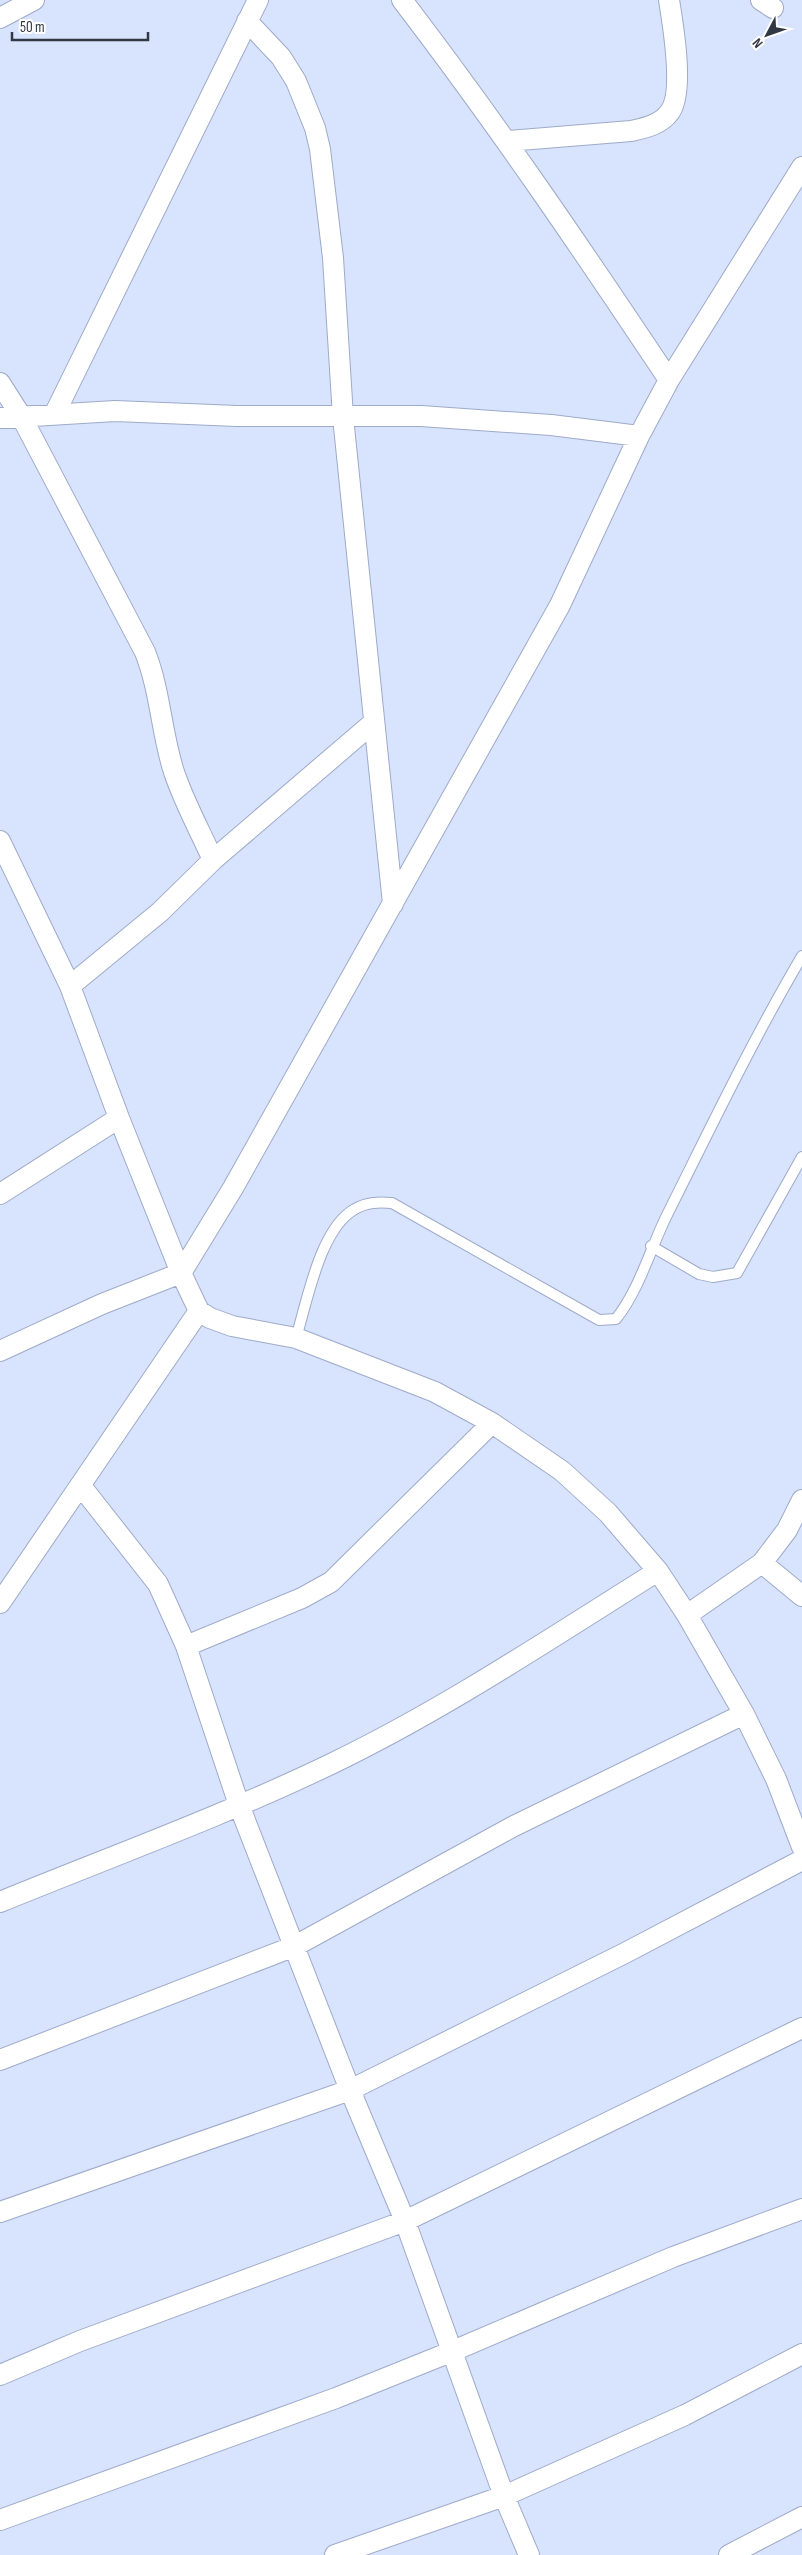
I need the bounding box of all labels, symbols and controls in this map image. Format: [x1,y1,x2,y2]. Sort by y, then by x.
scale bar [12,10,149,42]
north arrow [742,10,792,60]
text: 50 m [20,18,45,37]
text: N [749,35,766,52]

